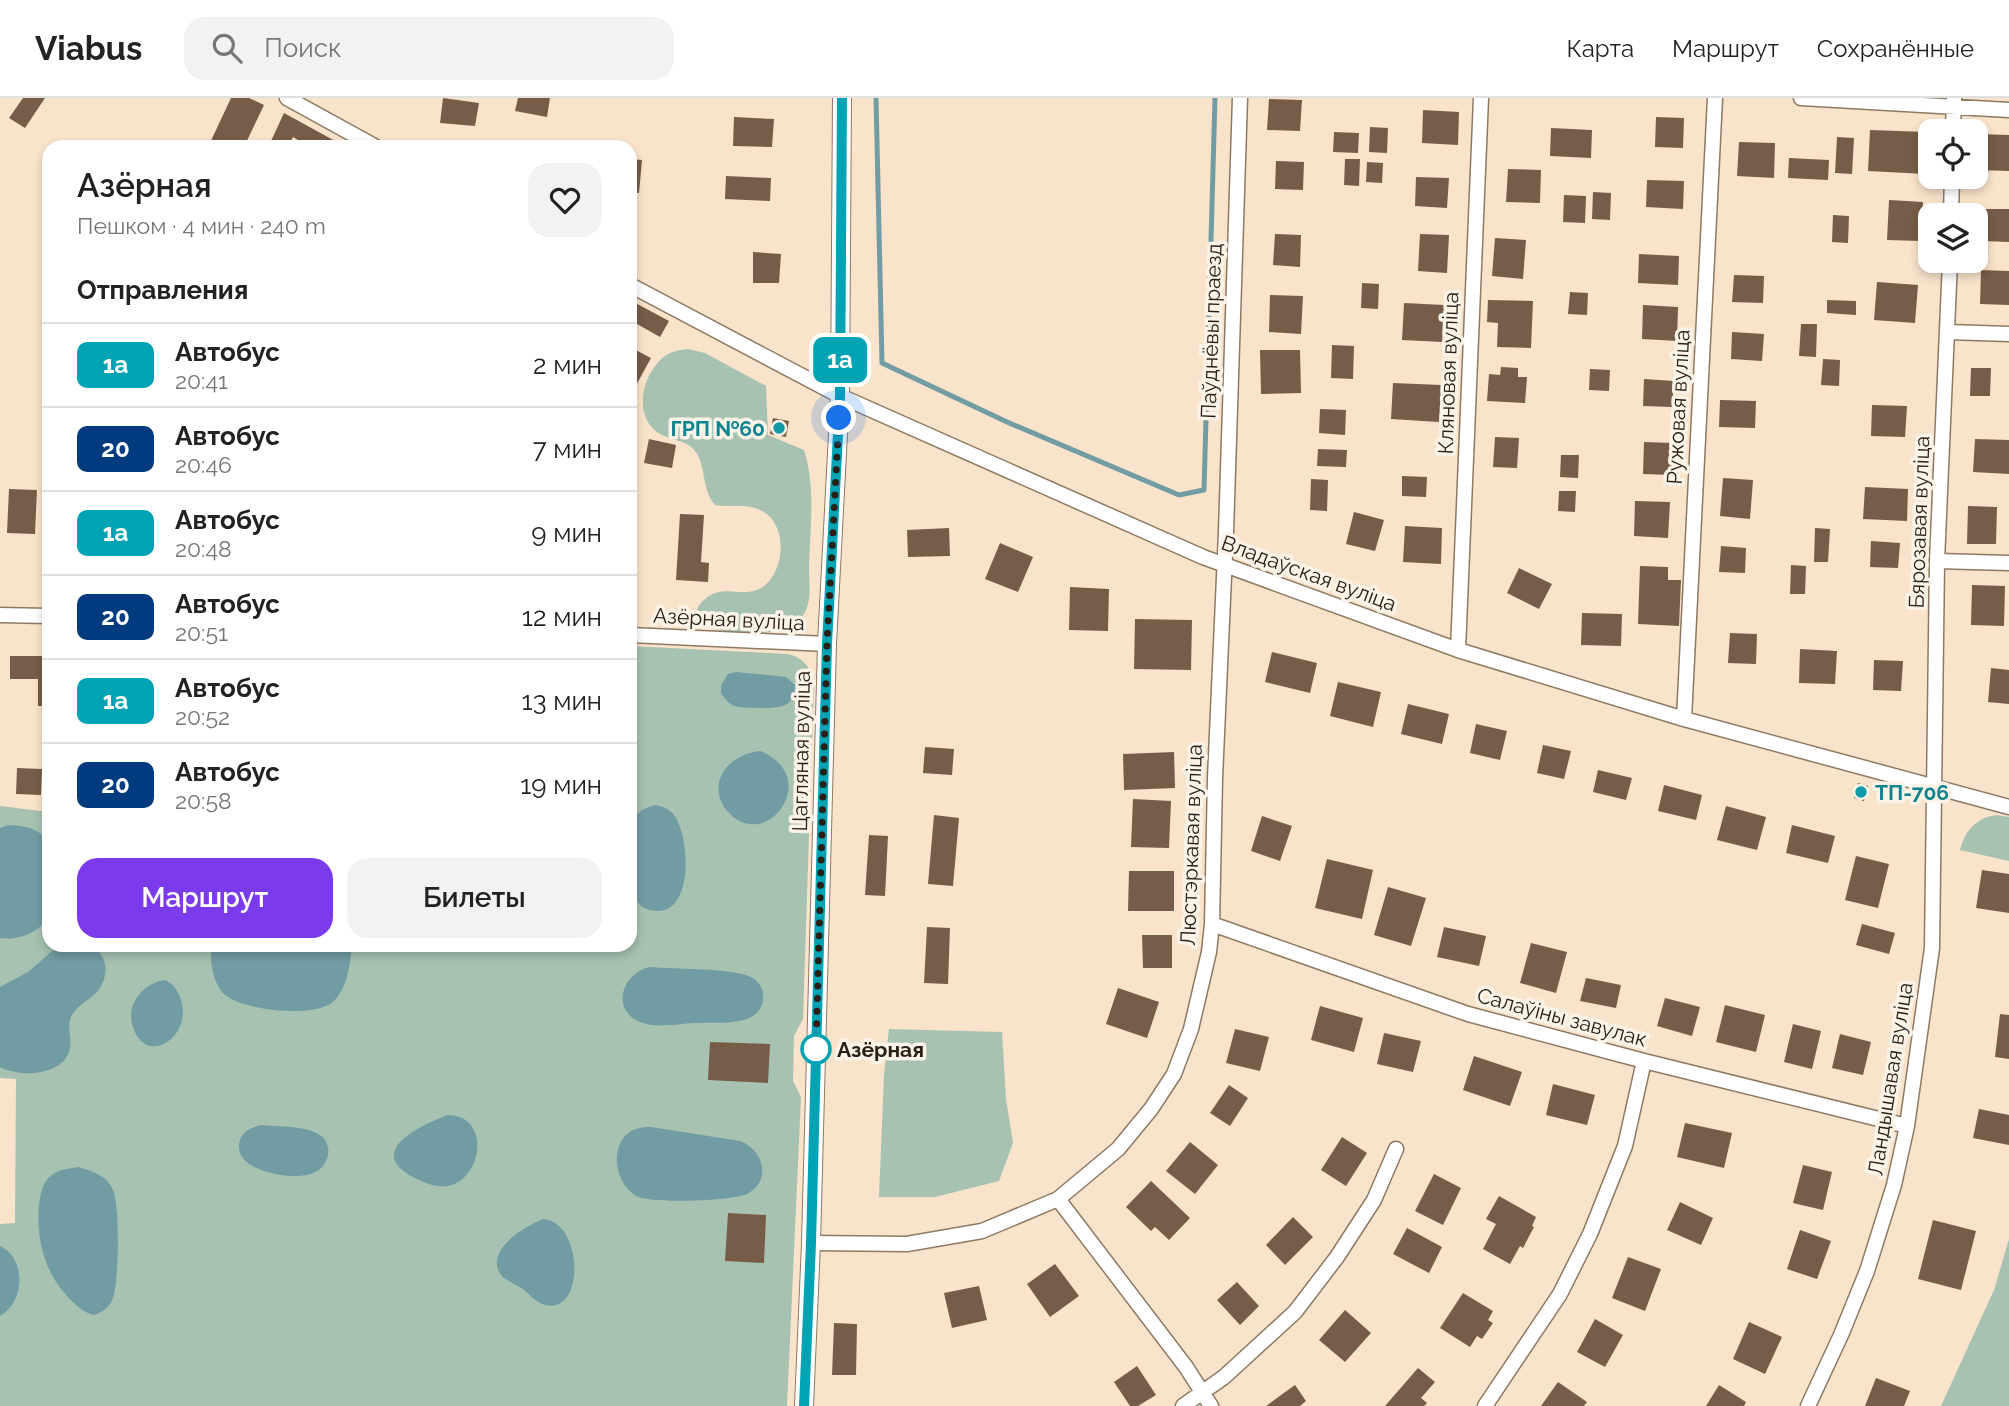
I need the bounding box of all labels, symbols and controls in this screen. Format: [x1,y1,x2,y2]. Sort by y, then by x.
search box [184,17,674,80]
text: Viabus [35,29,142,68]
icon: search [208,29,246,67]
text: Поиск [264,33,342,63]
text: Карта [1566,34,1634,63]
text: Маршрут [1672,34,1779,63]
text: Сохранённые [1817,34,1974,63]
map controls [1918,119,1988,273]
button: locate [1918,119,1988,189]
button: heart [528,163,602,237]
text: Азёрная [77,166,212,205]
button: layers [1918,203,1988,273]
text: Пешком · 4 мин · 240 m [77,212,326,239]
street label: Паўднёвы праезд [1195,243,1227,419]
text: Отправления [77,275,248,305]
street label: Кляновая вуліца [1433,291,1463,455]
street label: Ружовая вуліца [1661,329,1695,485]
text: Автобус [175,337,280,367]
line badge: 1а [808,337,872,383]
text: 1а [827,345,853,374]
text: 1а [103,350,128,379]
text: 2 мин [533,350,602,380]
text: 20:41 [175,367,228,394]
your location [821,400,856,435]
place label: ГРП №60 [670,416,765,441]
marker: ГРП №60 [771,420,787,436]
text: Автобус [175,421,280,451]
text: 20 [101,434,130,463]
text: 7 мин [533,434,602,464]
street label: Бярозавая вуліца [1903,435,1935,609]
text: 20:46 [175,451,232,478]
text: Автобус [175,505,280,535]
text: 1а [103,518,128,547]
text: 9 мин [531,518,602,548]
street label: Владаўская вуліца [1218,530,1400,616]
text: 20:48 [175,535,232,562]
text: Автобус [175,589,280,619]
text: 20 [101,602,130,631]
text: 12 мин [522,602,602,632]
street label: Азёрная вуліца [653,603,805,635]
text: 20:51 [175,619,228,646]
street label: Цагляная вуліца [787,670,815,832]
text: Автобус [175,673,280,703]
text: 1а [103,686,128,715]
text: 13 мин [522,686,602,716]
text: 20:52 [175,703,230,730]
street label: Люстэркавая вуліца [1175,744,1207,946]
text: Автобус [175,757,280,787]
text: 20 [101,770,130,799]
text: 19 мин [520,770,602,800]
place label: ТП-706 [1875,780,1949,805]
marker: ТП-706 [1853,784,1869,800]
text: 20:58 [175,787,232,814]
button: Маршрут [77,858,333,938]
button: Билеты [347,858,602,938]
street label: Ландышавая вуліца [1862,981,1918,1177]
street label: Салаўіны завулак [1474,982,1650,1052]
marker: Азёрная [801,1034,831,1064]
place label: Азёрная [837,1037,924,1062]

